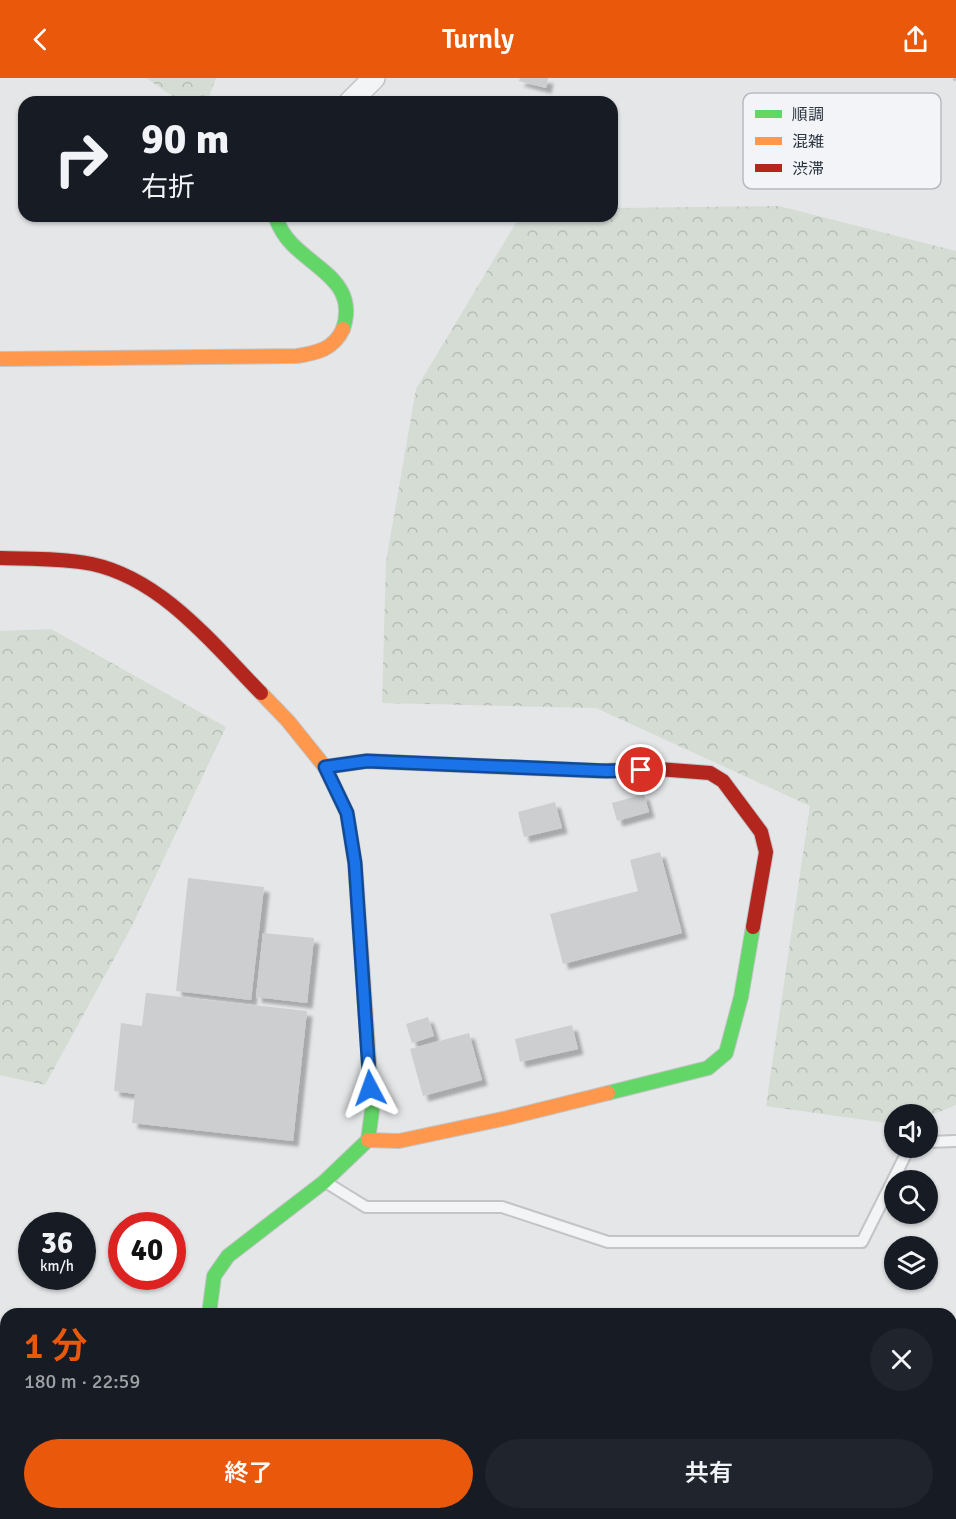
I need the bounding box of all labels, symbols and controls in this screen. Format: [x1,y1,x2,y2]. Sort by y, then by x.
icon: back [24,23,57,56]
text: Turnly [442,23,514,56]
icon: share [899,23,932,56]
legend [743,93,941,189]
text: 順調 [792,105,824,125]
text: 90 m [141,114,230,165]
icon: right [42,120,120,198]
text: 混雑 [792,132,824,152]
text: 渋滞 [792,159,824,179]
text: 右折 [141,171,195,204]
pin [615,744,666,795]
icon: arrive [624,753,657,786]
position arrow [338,1056,402,1120]
map controls [884,1104,938,1290]
button: sound [884,1104,938,1158]
button: search [884,1170,938,1224]
speed limit sign: 40 [108,1212,186,1290]
text: 36 [41,1225,73,1262]
button: layers [884,1236,938,1290]
text: km/h [40,1257,74,1275]
text: 1 分 [24,1324,87,1369]
button: close [870,1328,933,1391]
text: 180 m · 22:59 [24,1369,140,1394]
button: 終了 [24,1439,473,1508]
button: 共有 [485,1439,933,1508]

